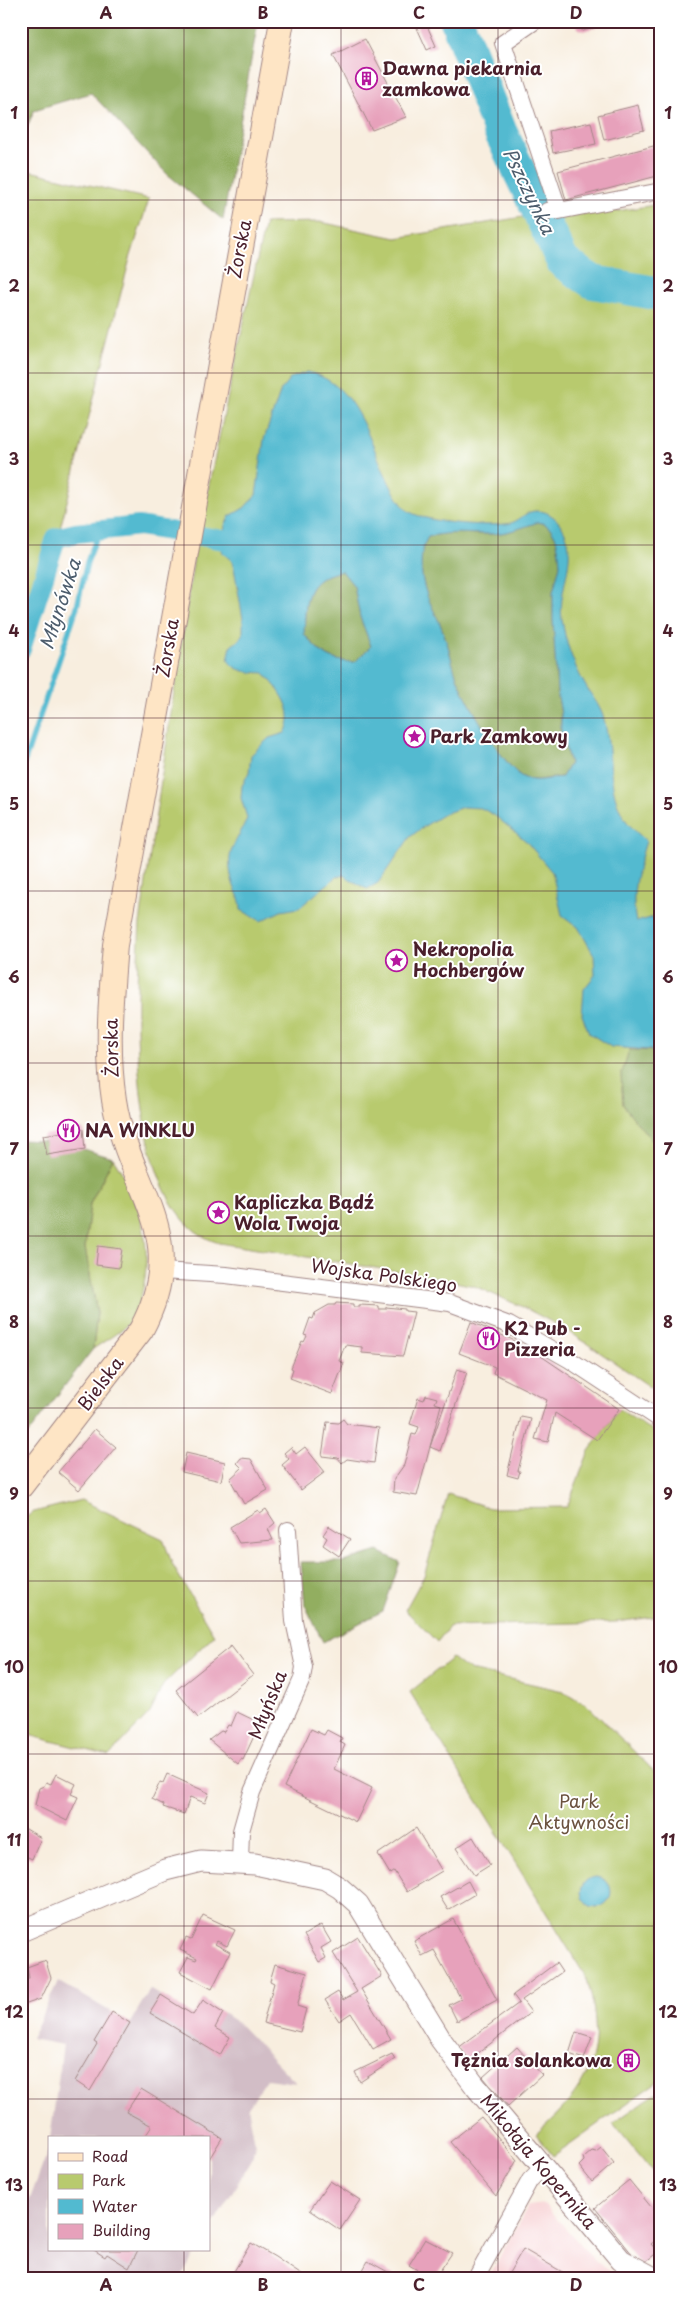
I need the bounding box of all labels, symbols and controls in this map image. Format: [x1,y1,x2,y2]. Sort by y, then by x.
text: A [100,0,113,24]
text: B [258,0,269,24]
text: C [413,0,425,24]
text: D [570,0,582,24]
place label: Dawna piekarnia zamkowa [382,54,542,102]
building icon: Dawna piekarnia zamkowa [354,67,378,91]
text: 1 [10,100,18,124]
text: 1 [664,100,672,124]
water label: Pszczynka [497,143,563,239]
street label: Żorska [220,216,258,280]
text: 2 [8,273,20,297]
text: 2 [662,273,674,297]
text: 3 [9,446,19,470]
text: 3 [663,446,673,470]
water label: Młynówka [31,554,87,653]
street label: Żorska [148,615,185,679]
text: 4 [9,618,20,642]
text: 4 [663,618,674,642]
place label: Park Zamkowy [430,722,568,749]
place icon: Park Zamkowy [402,725,426,749]
text: 5 [9,791,19,815]
text: 5 [663,791,673,815]
place label: Nekropolia Hochbergów [413,935,525,983]
place icon: Nekropolia Hochbergów [385,948,409,972]
text: 6 [8,964,20,988]
text: 6 [662,964,674,988]
street label: Żorska [96,1017,125,1078]
place label: NA WINKLU [85,1116,195,1143]
restaurant icon: NA WINKLU [57,1119,81,1143]
text: 7 [9,1136,19,1160]
text: 7 [663,1136,673,1160]
place label: Kapliczka Bądź Wola Twoja [234,1188,374,1236]
place icon: Kapliczka Bądź Wola Twoja [206,1201,230,1225]
street label: Wojska Polskiego [310,1251,459,1298]
text: 8 [9,1309,19,1333]
text: 8 [663,1309,673,1333]
place label: K2 Pub - Pizzeria [504,1314,581,1362]
restaurant icon: K2 Pub - Pizzeria [476,1327,500,1351]
street label: Bielska [70,1350,130,1416]
text: 9 [9,1481,19,1505]
text: 9 [663,1481,673,1505]
text: 10 [4,1654,24,1678]
text: 10 [658,1654,678,1678]
street label: Młyńska [241,1665,293,1743]
park label: Park Aktywności [529,1787,629,1835]
text: 11 [7,1827,21,1851]
text: 11 [661,1827,675,1851]
text: 12 [5,1999,23,2023]
text: 12 [659,1999,677,2023]
place label: Tężnia solankowa [451,2046,612,2073]
building icon: Tężnia solankowa [616,2049,640,2073]
street label: Mikołaja Kopernika [474,2088,604,2235]
legend [48,2136,210,2252]
text: Road [92,2144,128,2167]
text: Park [92,2168,126,2191]
text: 13 [5,2172,23,2196]
text: 13 [659,2172,677,2196]
text: Water [92,2194,137,2217]
text: Building [92,2218,151,2241]
text: A [100,2272,113,2296]
text: B [258,2272,269,2296]
text: C [413,2272,425,2296]
text: D [570,2272,582,2296]

